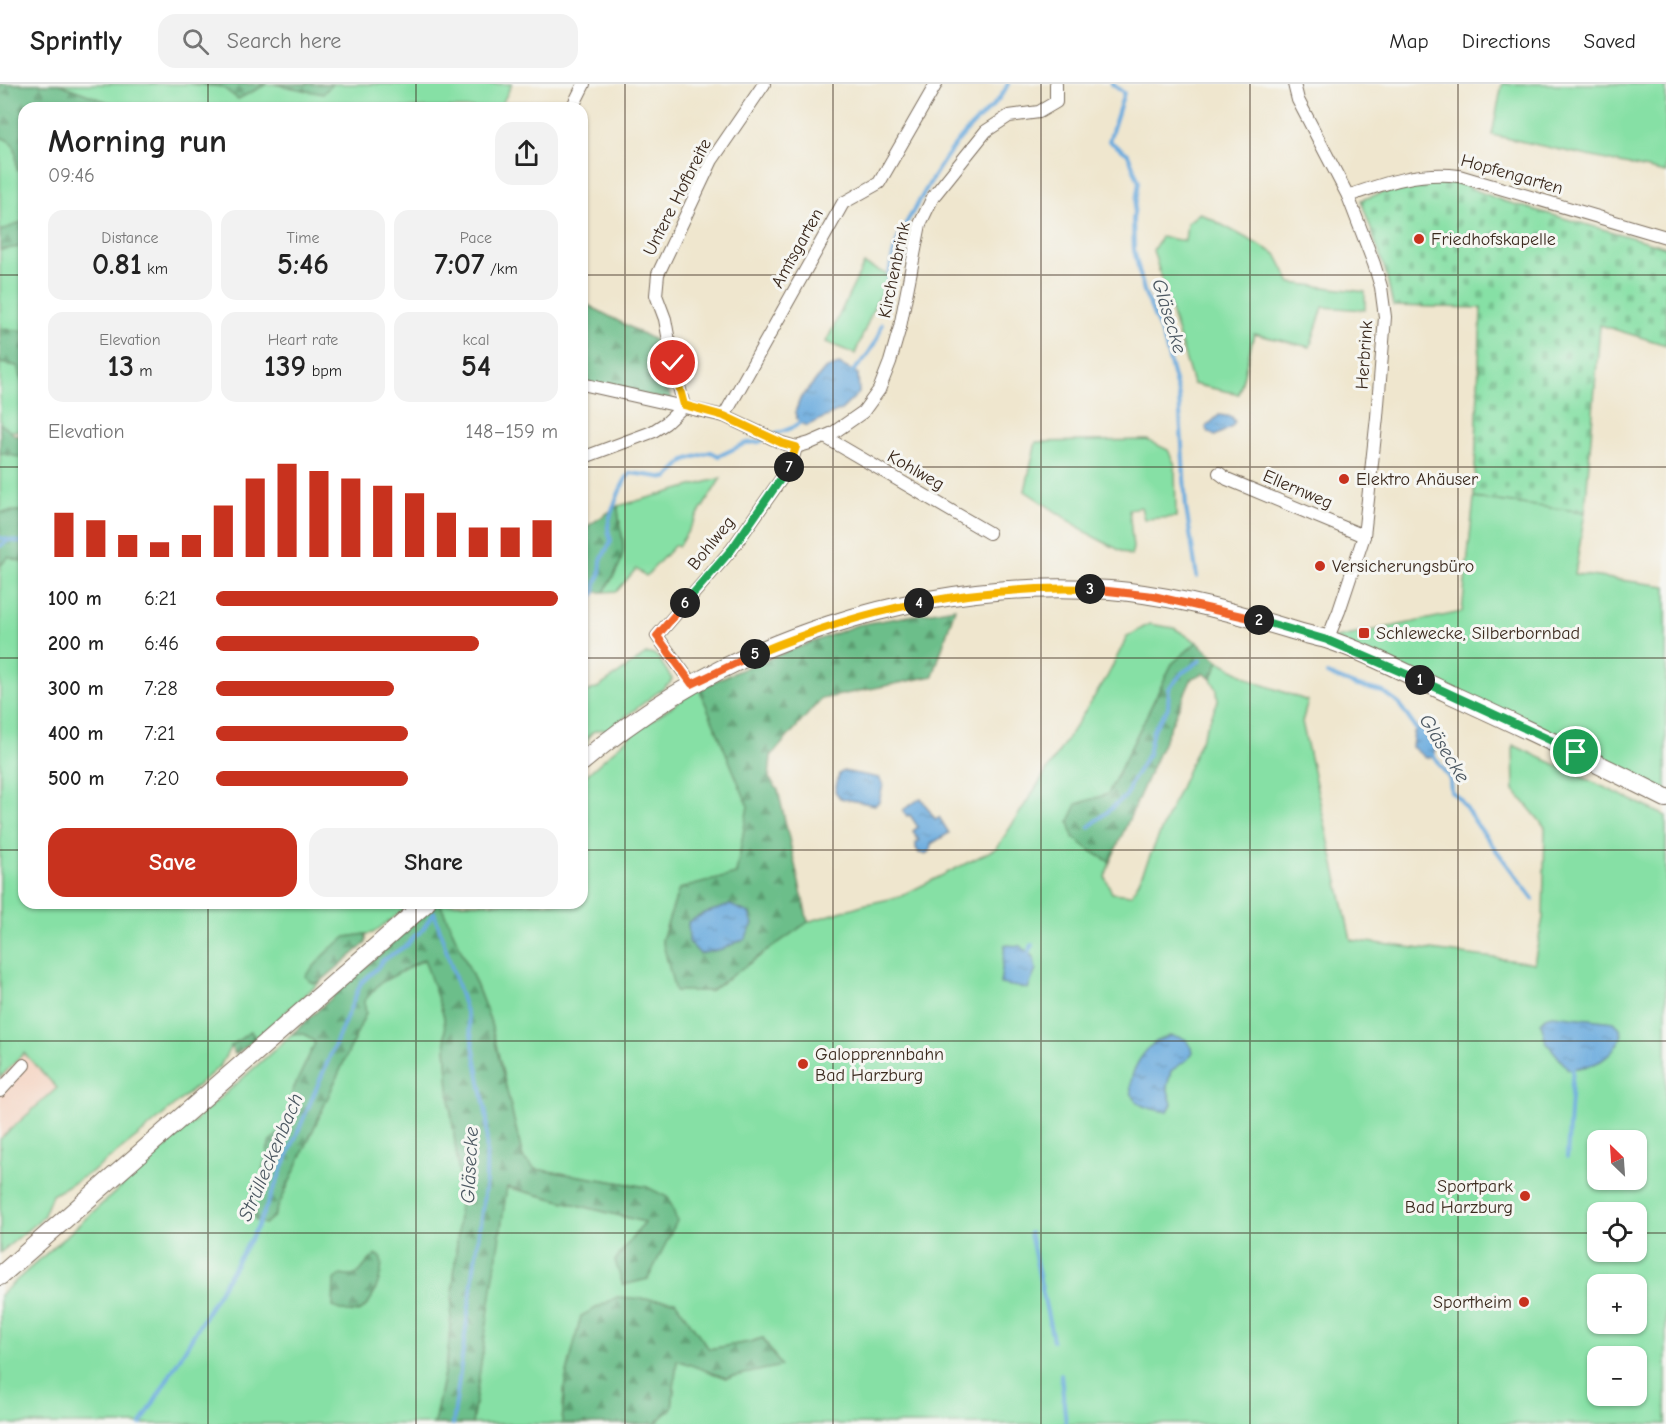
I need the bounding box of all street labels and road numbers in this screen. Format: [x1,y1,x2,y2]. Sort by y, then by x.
street label: Untere Hofbreite [639,135,716,259]
street label: Hopfengarten [1458,150,1565,199]
street label: Amtsgarten [767,205,828,292]
street label: Kirchenbrink [874,220,915,320]
street label: Herbrink [1352,320,1377,390]
street label: Kohlweg [884,446,948,495]
street label: Ellernweg [1260,465,1336,514]
street label: Bohlweg [683,512,739,575]

